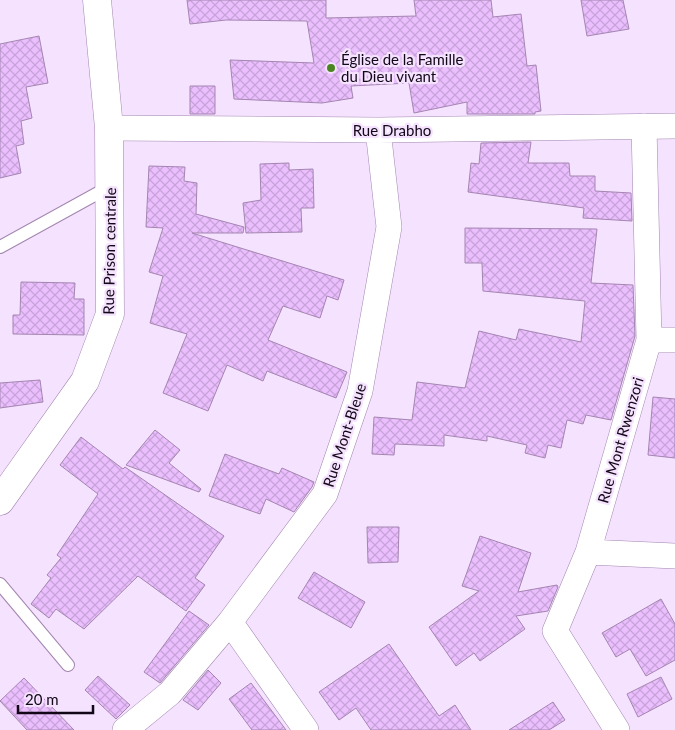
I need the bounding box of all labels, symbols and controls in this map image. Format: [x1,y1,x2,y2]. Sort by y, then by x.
place label: Église de la Famille du Dieu vivant [341,50,464,85]
marker: Église de la Famille du Dieu vivant [325,62,337,74]
street label: Rue Drabho [353,121,431,139]
street label: Rue Prison centrale [99,187,119,315]
street label: Rue Mont Rwenzori [593,375,647,505]
street label: Rue Mont-Bleue [319,381,369,489]
scale bar [18,682,92,714]
text: 20 m [25,690,59,708]

